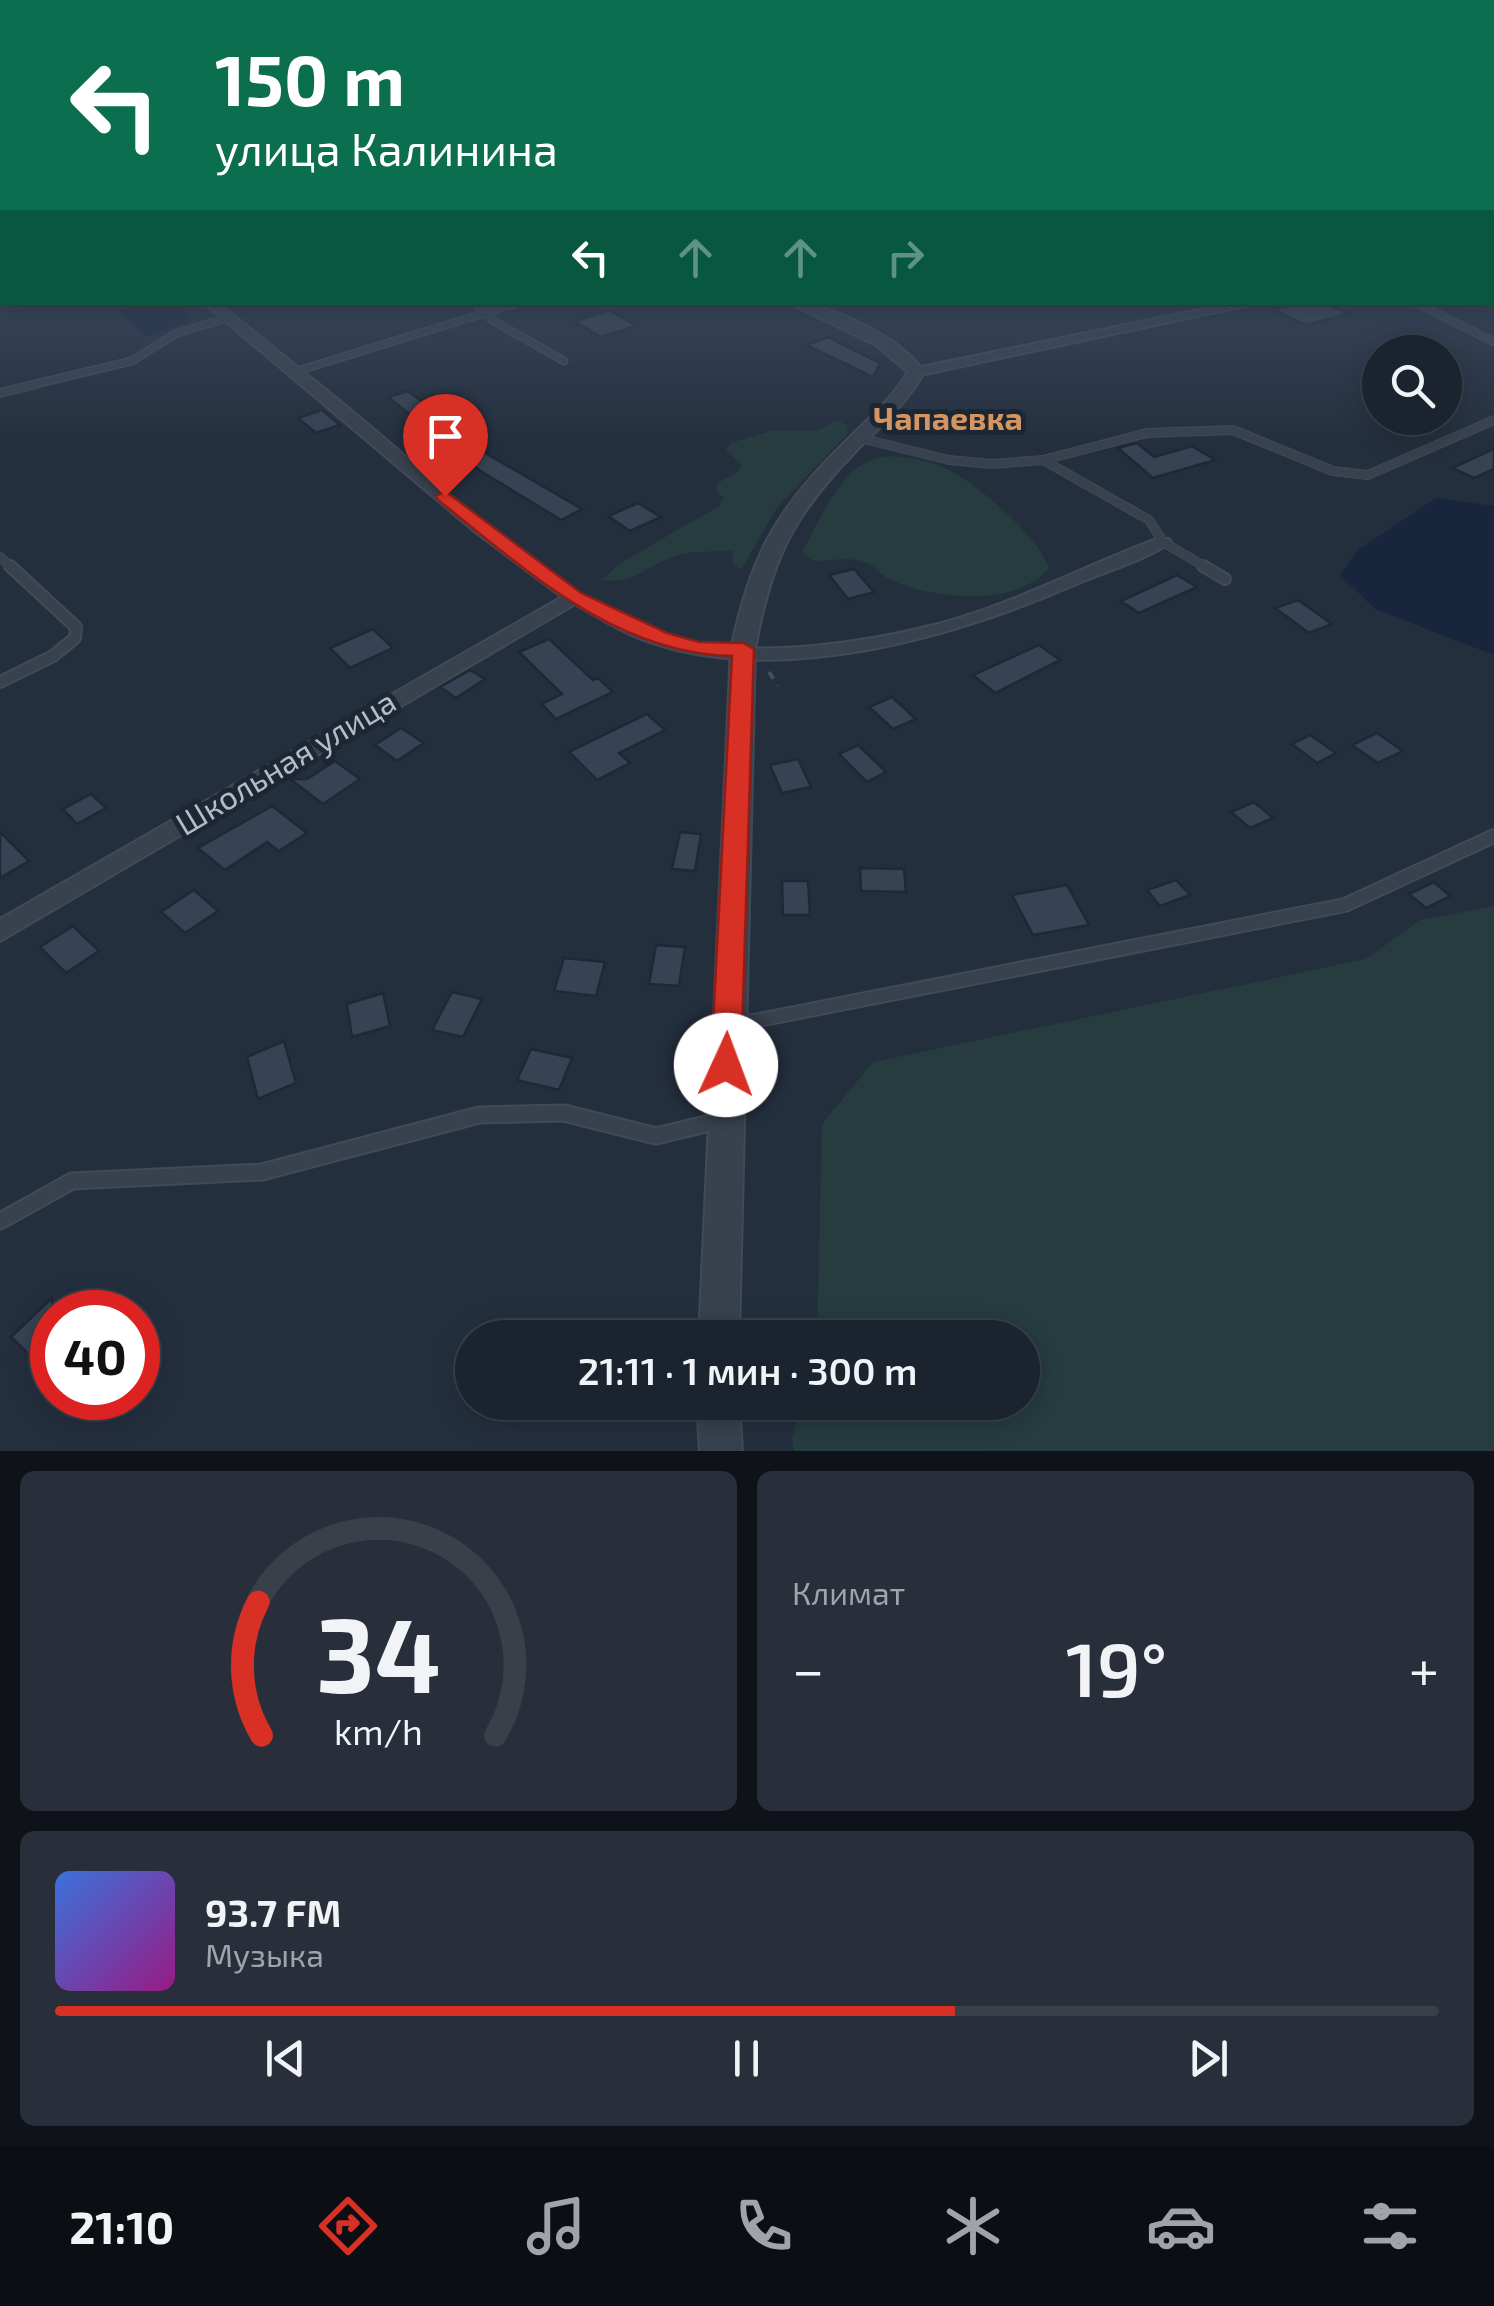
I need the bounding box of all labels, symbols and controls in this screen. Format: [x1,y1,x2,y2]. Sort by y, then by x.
text: 150 m [215,36,405,120]
icon: left [50,40,180,170]
text: улица Калинина [215,121,558,175]
icon: left [563,230,618,285]
icon: ahead [668,230,723,285]
icon: ahead [773,230,828,285]
icon: right [878,230,933,285]
map controls [1362,335,1462,435]
button: search [1362,335,1462,435]
pin [403,394,488,497]
district label: Чапаевка [873,398,1023,436]
icon: arrive [418,409,473,464]
street label: Школьная улица [168,681,402,843]
position arrow [674,1013,778,1117]
speed limit sign: 40 [30,1290,160,1420]
text: 21:11 · 1 мин · 300 m [578,1347,917,1393]
text: Климат [792,1573,905,1611]
text: 34 [316,1589,441,1714]
text: 19° [1066,1622,1167,1712]
text: − [792,1635,824,1701]
text: + [1409,1635,1439,1701]
text: km/h [334,1709,423,1752]
text: 93.7 FM [205,1889,341,1935]
text: Музыка [205,1935,324,1973]
icon: previous [258,2031,313,2086]
icon: pause [719,2031,774,2086]
icon: next [1181,2031,1236,2086]
icon: directions [313,2191,383,2261]
icon: music [521,2191,591,2261]
icon: phone [729,2191,799,2261]
icon: climate [938,2191,1008,2261]
icon: car [1146,2191,1216,2261]
icon: filters [1355,2191,1425,2261]
text: 21:10 [69,2199,174,2253]

